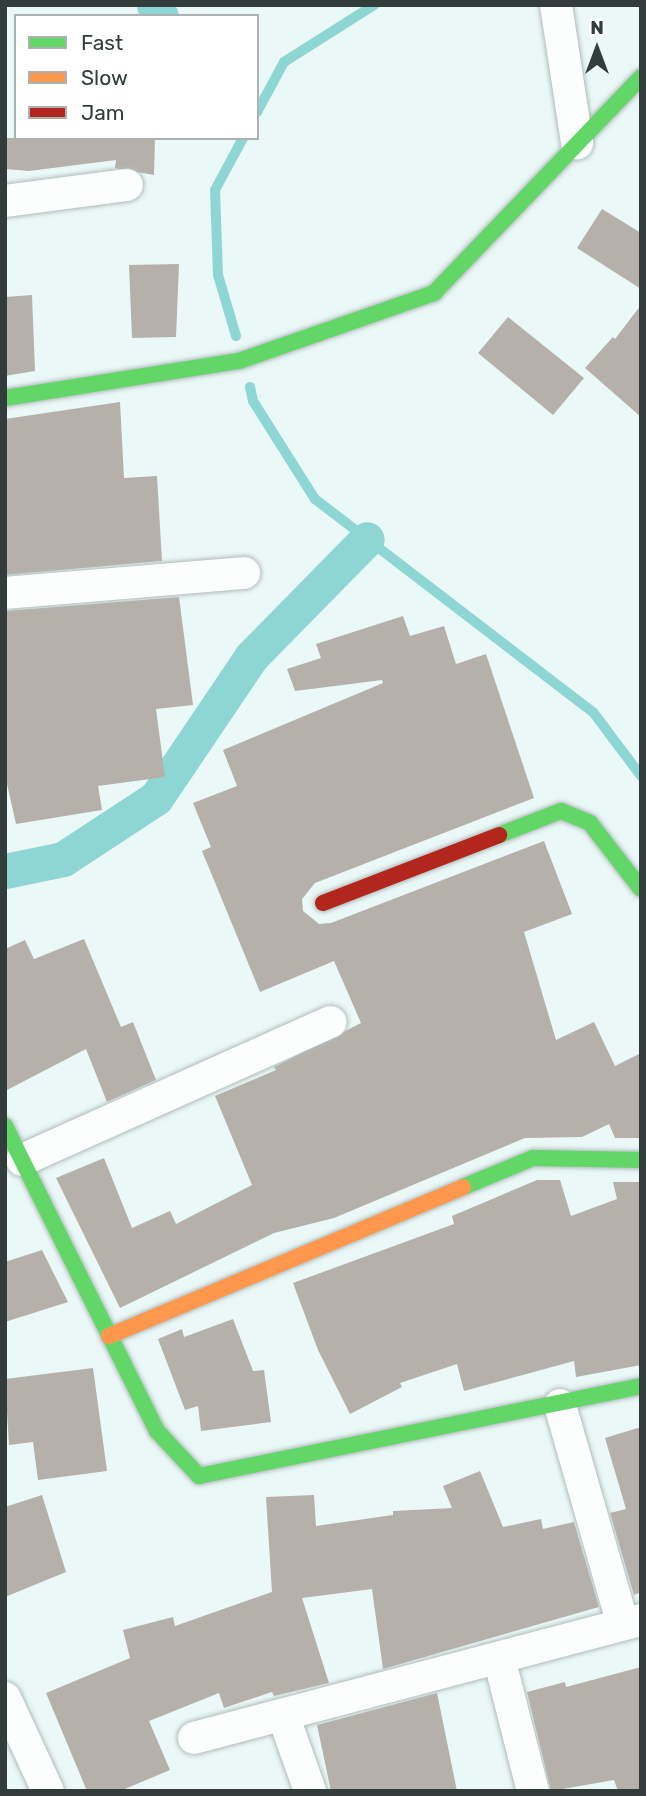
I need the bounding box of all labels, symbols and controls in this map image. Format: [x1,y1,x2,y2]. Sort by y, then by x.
legend [14,14,259,140]
north arrow [562,14,632,84]
text: N [590,16,604,39]
text: Fast [81,30,123,55]
text: Slow [81,65,128,90]
text: Jam [81,100,125,125]

